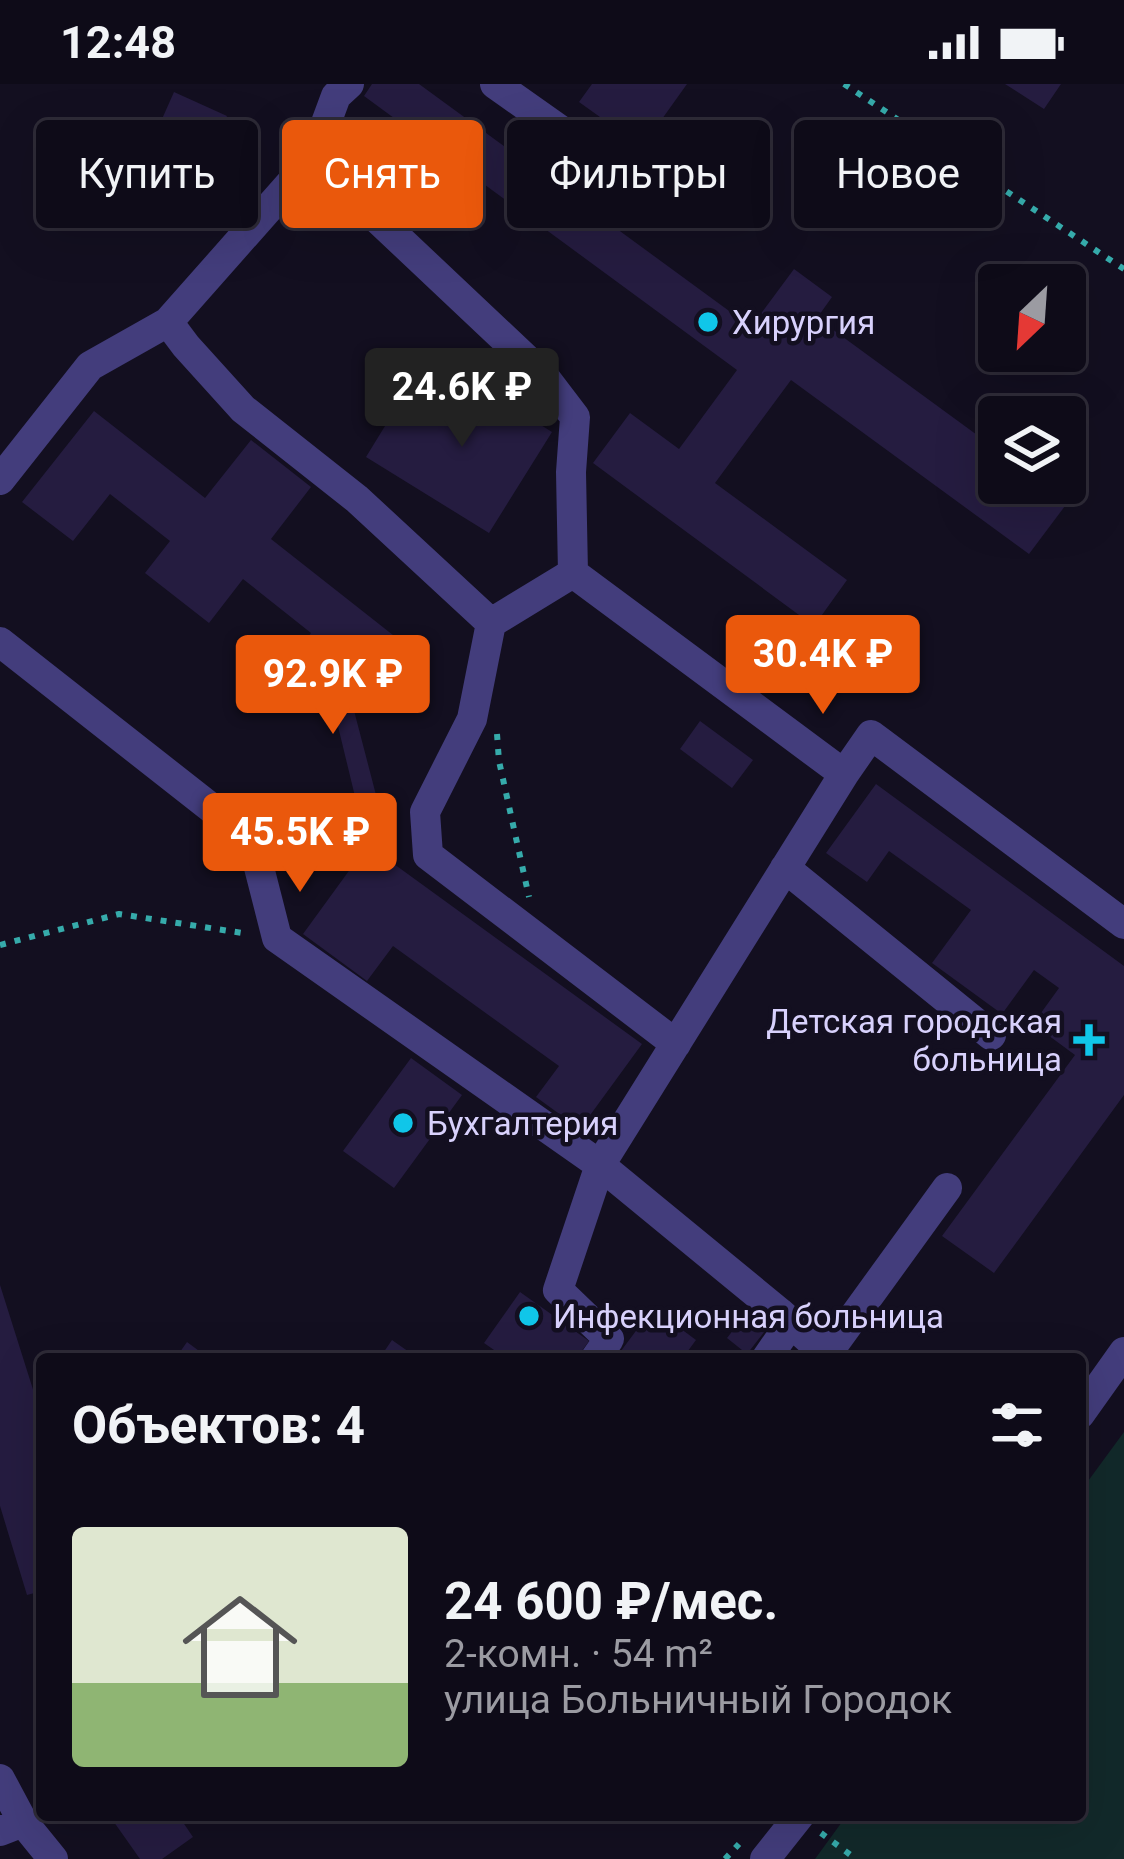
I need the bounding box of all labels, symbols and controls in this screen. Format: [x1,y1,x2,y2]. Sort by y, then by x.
text: 12:48 [60,16,176,69]
chip: Купить [36,120,258,228]
chip: Снять [282,120,483,228]
chip: Фильтры [507,120,770,228]
chip: Новое [794,120,1002,228]
north arrow [978,264,1086,372]
map controls [978,264,1086,504]
place label: Хирургия [732,303,875,342]
marker: Хирургия [695,309,721,335]
pin: 24.6K ₽ [351,348,573,450]
text: 24.6K ₽ [392,364,532,410]
button: layers [978,396,1086,504]
pin: 30.4K ₽ [712,615,934,717]
text: 30.4K ₽ [753,631,893,677]
pin: 92.9K ₽ [222,635,444,737]
text: 92.9K ₽ [263,651,403,697]
pin: 45.5K ₽ [189,793,411,895]
text: 45.5K ₽ [230,809,370,855]
place label: Детская городская больница [766,1002,1062,1079]
marker: Детская городская больница [1073,1024,1105,1056]
place label: Бухгалтерия [427,1104,618,1143]
marker: Бухгалтерия [390,1110,416,1136]
place label: Инфекционная больница [553,1297,944,1336]
marker: Инфекционная больница [516,1303,542,1329]
icon: filters [984,1392,1050,1458]
text: Объектов: 4 [72,1396,365,1455]
text: 24 600 ₽/мес. [444,1572,778,1631]
icon: home [168,1575,312,1719]
text: 2-комн. · 54 m² [444,1631,713,1677]
text: улица Больничный Городок [444,1677,952,1723]

